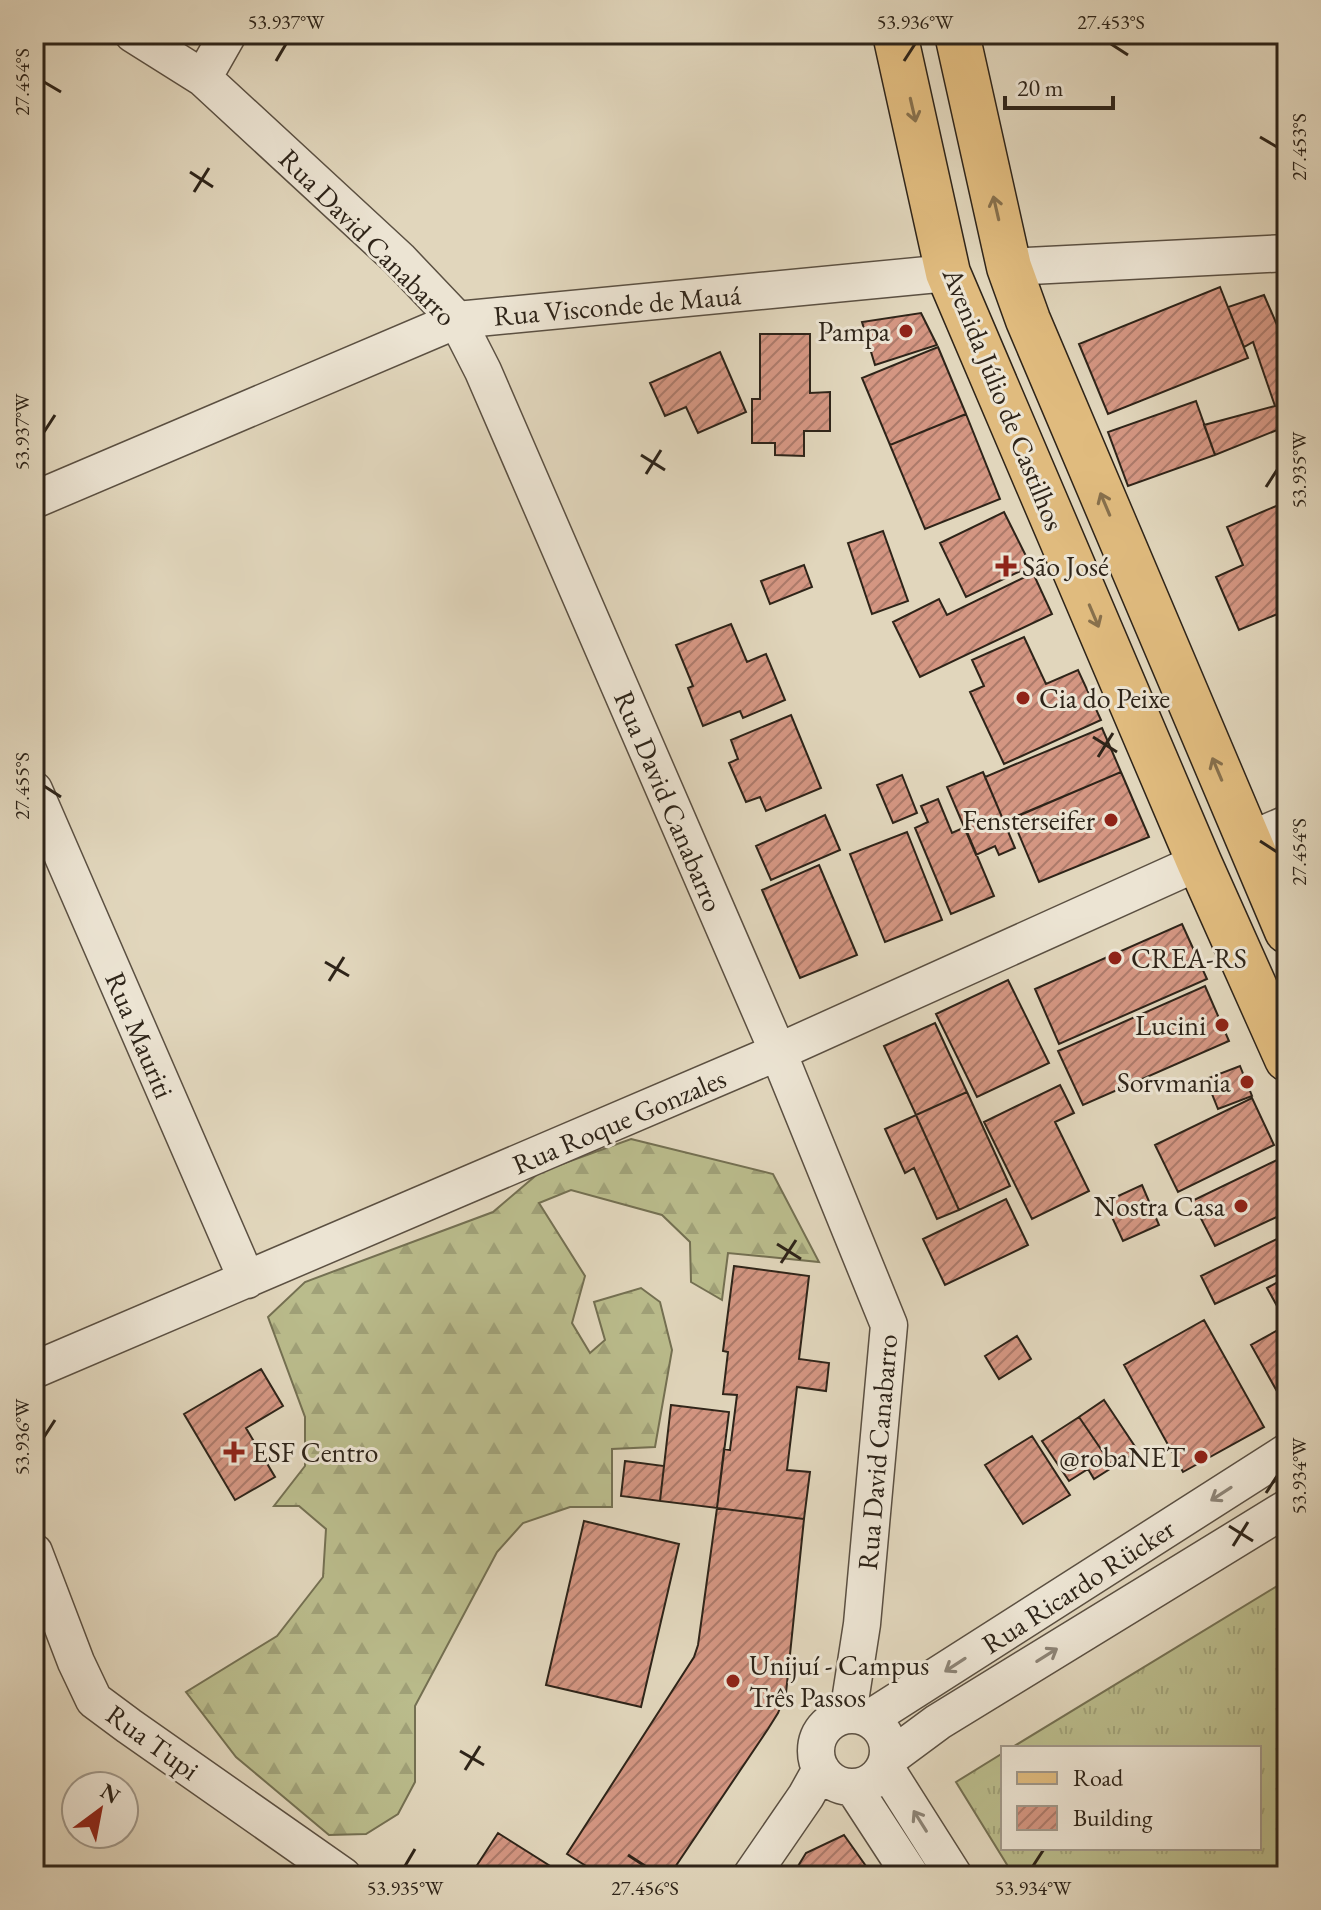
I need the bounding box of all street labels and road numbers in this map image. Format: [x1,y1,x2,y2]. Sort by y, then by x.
street label: Rua David Canabarro [272,141,464,333]
street label: Avenida Júlio de Castilhos [934,261,1073,536]
street label: Rua Visconde de Mauá [492,276,743,334]
street label: Rua David Canabarro [606,685,732,917]
street label: Rua Mauriti [97,966,183,1104]
street label: Rua Roque Gonzales [507,1060,731,1182]
street label: Rua David Canabarro [849,1333,905,1571]
street label: Rua Ricardo Rücker [975,1510,1182,1662]
street label: Rua Tupi [99,1696,207,1788]

